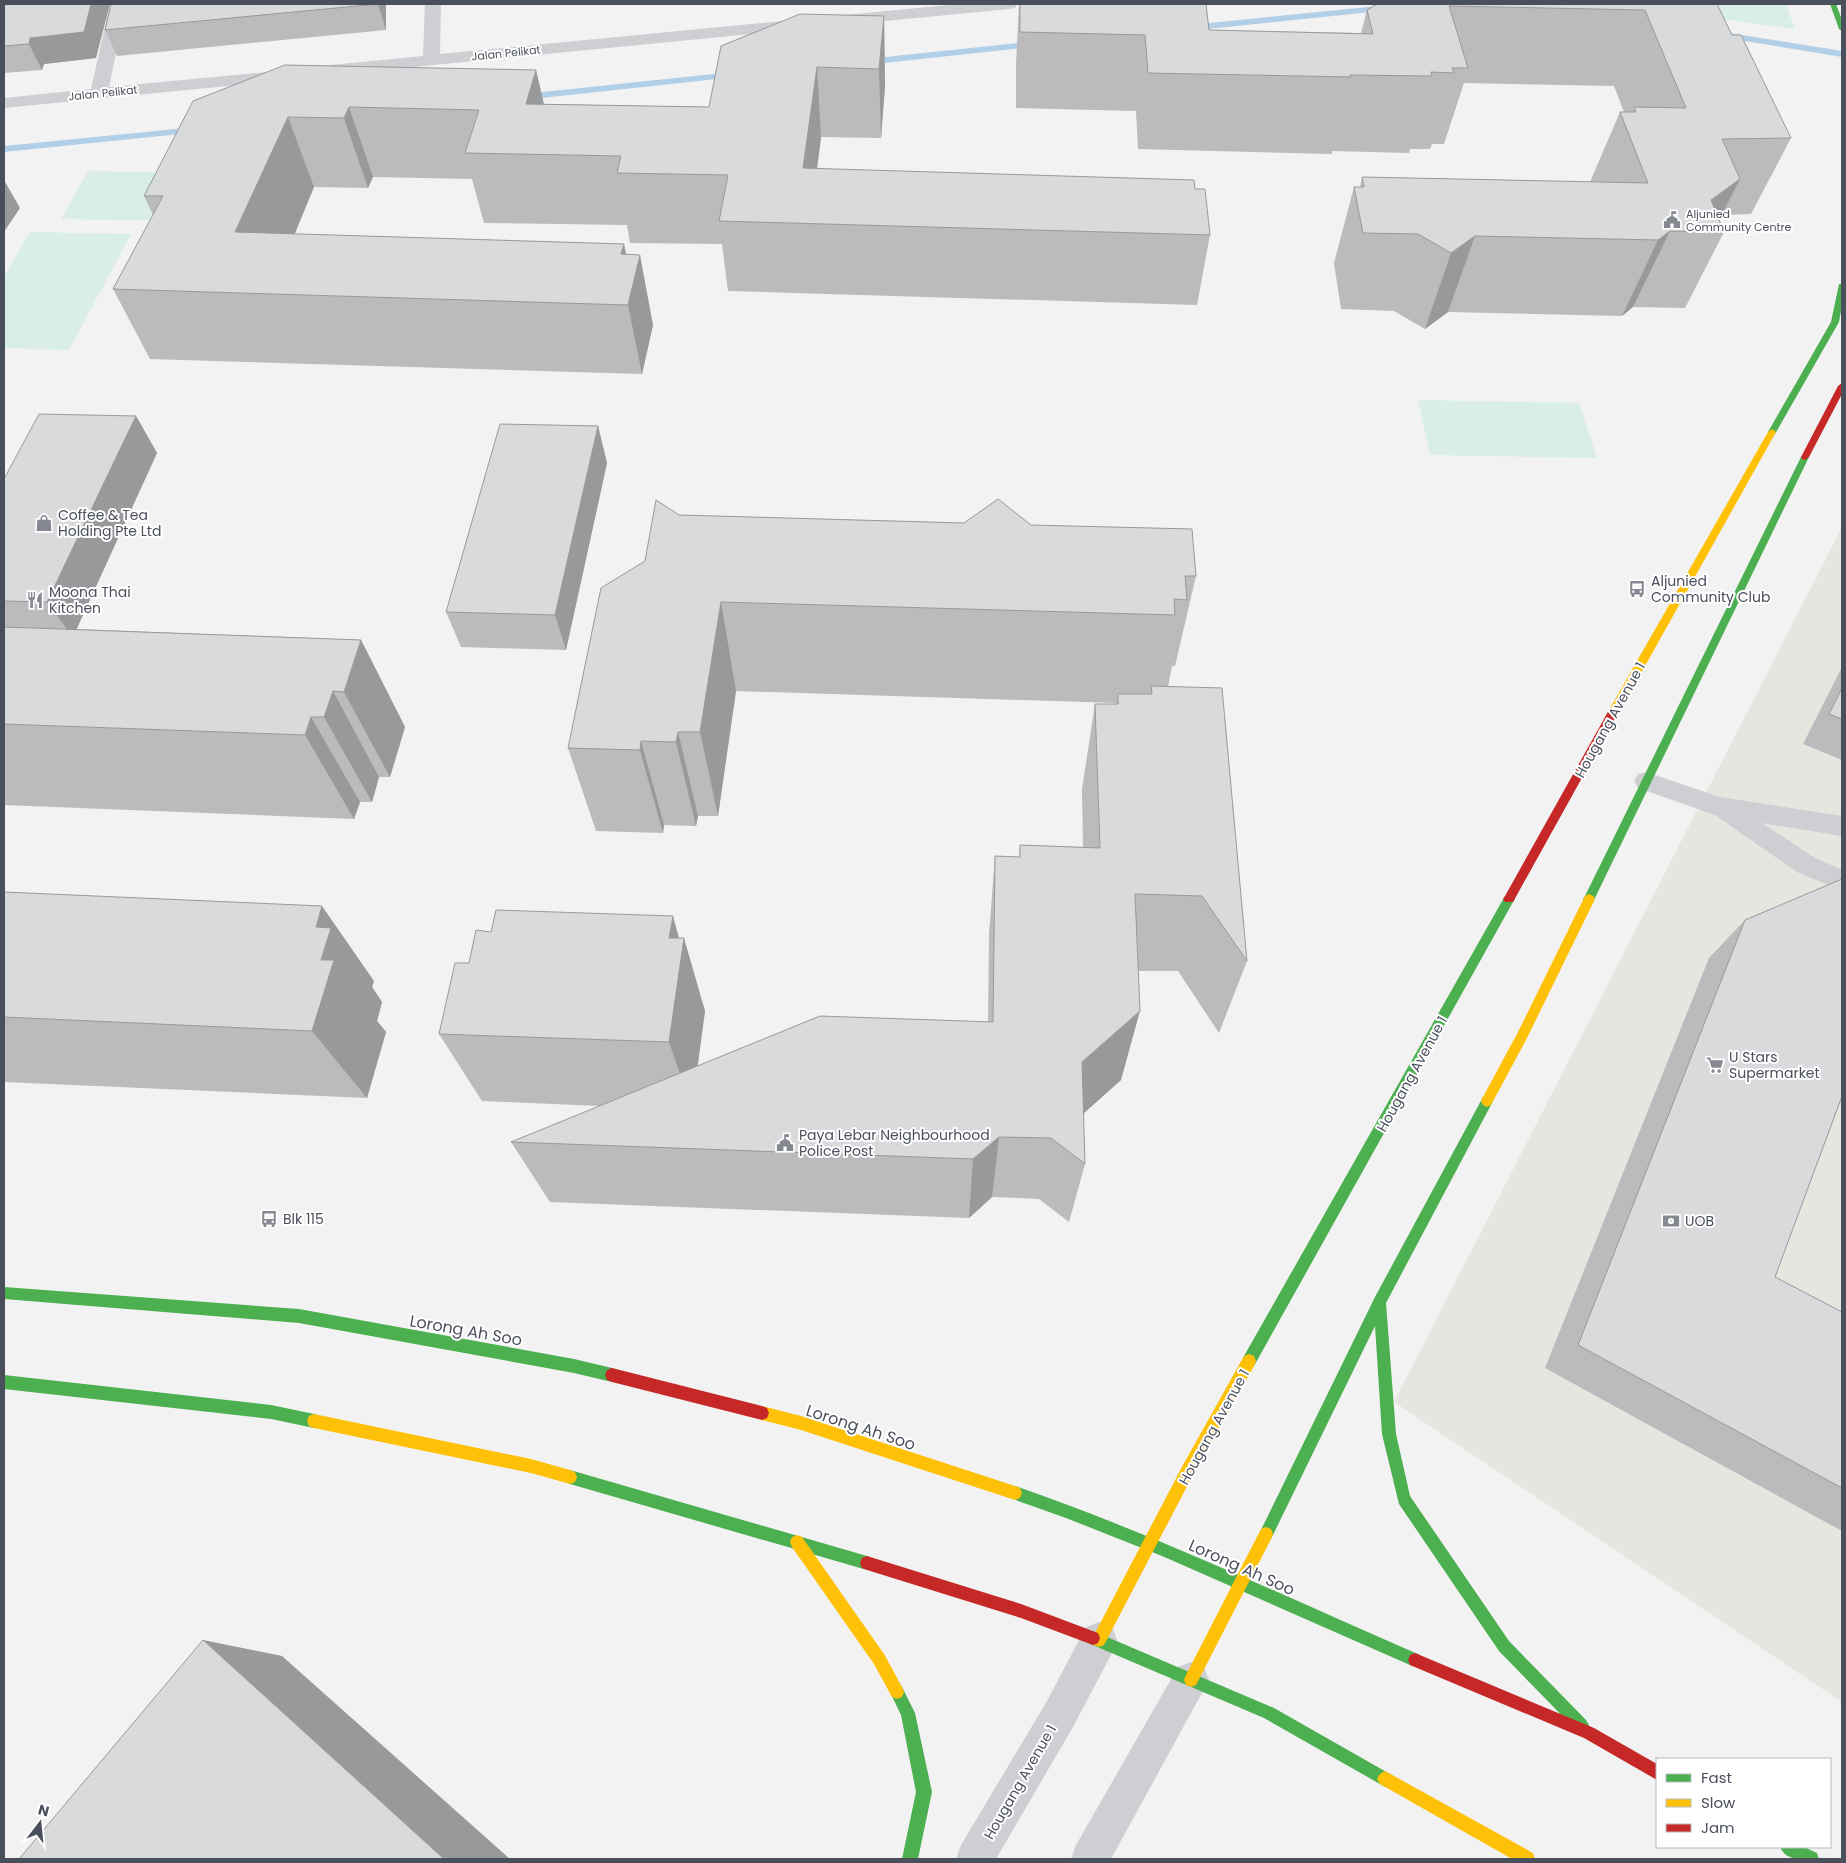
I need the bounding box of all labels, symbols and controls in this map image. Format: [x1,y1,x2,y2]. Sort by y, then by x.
street label: Jalan Pelikat [471,41,541,65]
street label: Jalan Pelikat [68,81,138,105]
place label: Aljunied Community Centre [1686,206,1792,235]
public building icon: Aljunied Community Centre [1662,210,1682,230]
place label: Coffee & Tea Holding Pte Ltd [58,505,161,541]
shop icon: Coffee & Tea Holding Pte Ltd [34,513,54,533]
place label: Aljunied Community Club [1651,571,1770,607]
bus stop icon: Aljunied Community Club [1627,579,1647,599]
place label: Moona Thai Kitchen [49,582,131,618]
restaurant icon: Moona Thai Kitchen [25,590,45,610]
street label: Hougang Avenue 1 [1570,659,1650,781]
street label: Hougang Avenue 1 [1372,1013,1452,1135]
place label: U Stars Supermarket [1729,1047,1820,1083]
supermarket icon: U Stars Supermarket [1705,1055,1725,1075]
place label: Paya Lebar Neighbourhood Police Post [799,1125,990,1161]
public building icon: Paya Lebar Neighbourhood Police Post [775,1133,795,1153]
bus stop icon: Blk 115 [259,1209,279,1229]
place label: Blk 115 [283,1209,324,1229]
bank icon: UOB [1661,1211,1681,1231]
place label: UOB [1685,1211,1714,1231]
street label: Lorong Ah Soo [408,1309,524,1352]
street label: Hougang Avenue 1 [1174,1366,1254,1488]
street label: Lorong Ah Soo [803,1399,919,1456]
street label: Lorong Ah Soo [1185,1534,1298,1601]
street label: Hougang Avenue 1 [979,1721,1061,1843]
legend [1656,1758,1831,1848]
text: Fast [1701,1767,1732,1788]
text: Slow [1701,1792,1736,1813]
north arrow [15,1798,65,1848]
text: N [36,1799,51,1822]
text: Jam [1701,1817,1735,1838]

